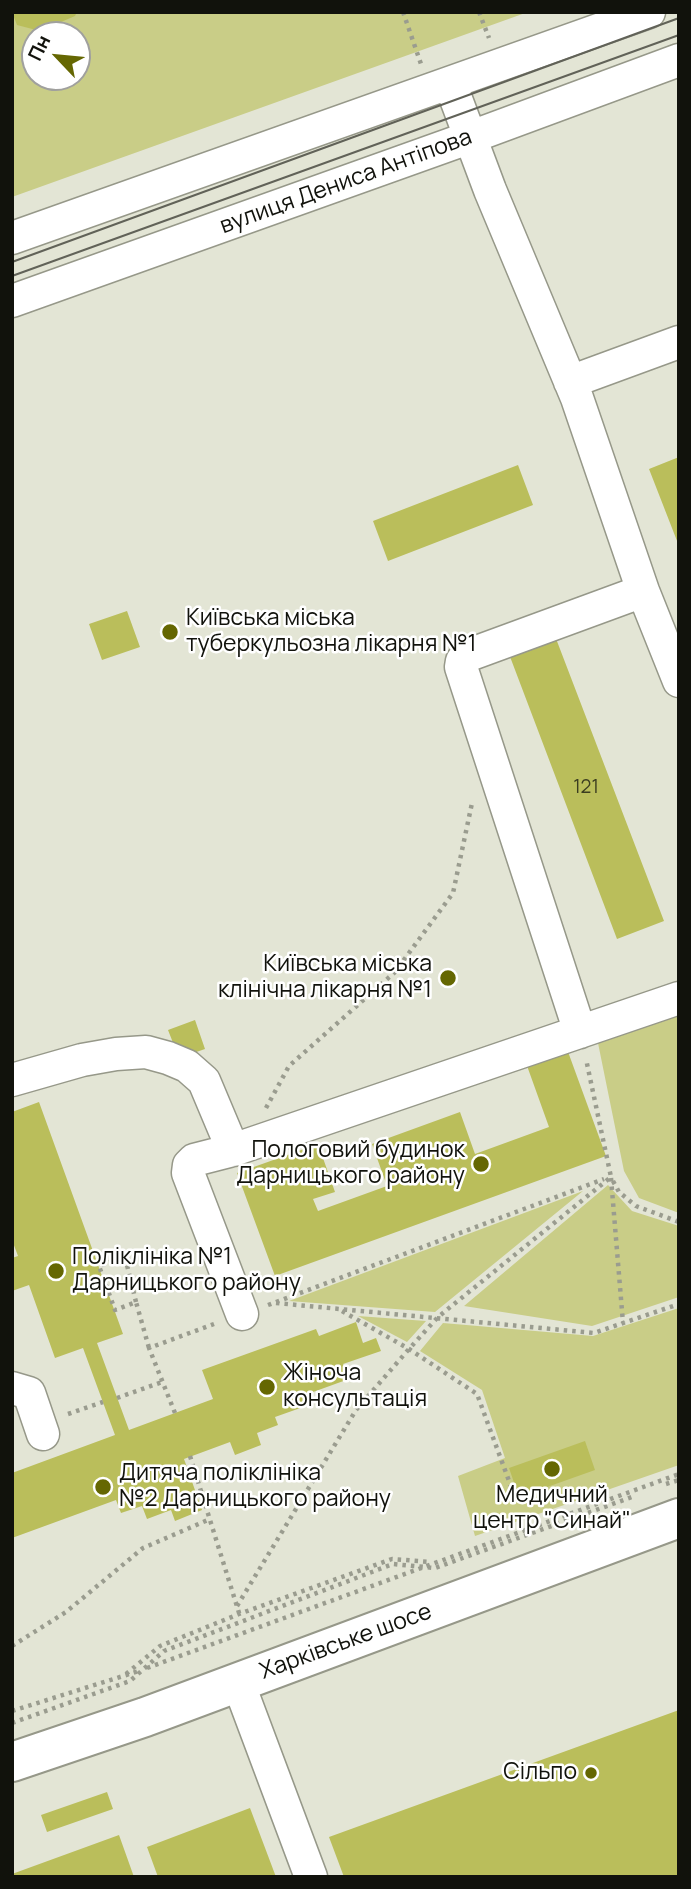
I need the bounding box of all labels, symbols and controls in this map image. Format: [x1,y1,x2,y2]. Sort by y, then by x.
north arrow [21,21,91,91]
text: Пн [22,30,56,65]
street label: вулиця Дениса Антіпова [216,124,476,240]
place label: Київська міська туберкульозна лікарня №1 [186,605,476,659]
marker: Київська міська туберкульозна лікарня №1 [160,622,180,642]
house number: 121 [573,777,599,799]
place label: Київська міська клінічна лікарня №1 [218,951,432,1005]
marker: Київська міська клінічна лікарня №1 [438,968,458,988]
place label: Пологовий будинок Дарницького району [236,1137,465,1191]
marker: Пологовий будинок Дарницького району [471,1154,491,1174]
place label: Поліклініка №1 Дарницького району [72,1244,301,1298]
marker: Поліклініка №1 Дарницького району [46,1261,66,1281]
place label: Жіноча консультація [283,1360,427,1414]
marker: Жіноча консультація [257,1377,277,1397]
marker: Медичний центр "Синай" [542,1459,562,1479]
place label: Дитяча поліклініка №2 Дарницького району [119,1460,391,1514]
marker: Дитяча поліклініка №2 Дарницького району [93,1477,113,1497]
place label: Медичний центр "Синай" [473,1482,631,1536]
street label: Харківське шосе [256,1598,436,1686]
place label: Сільпо [503,1759,577,1787]
marker: Сільпо [583,1765,599,1781]

